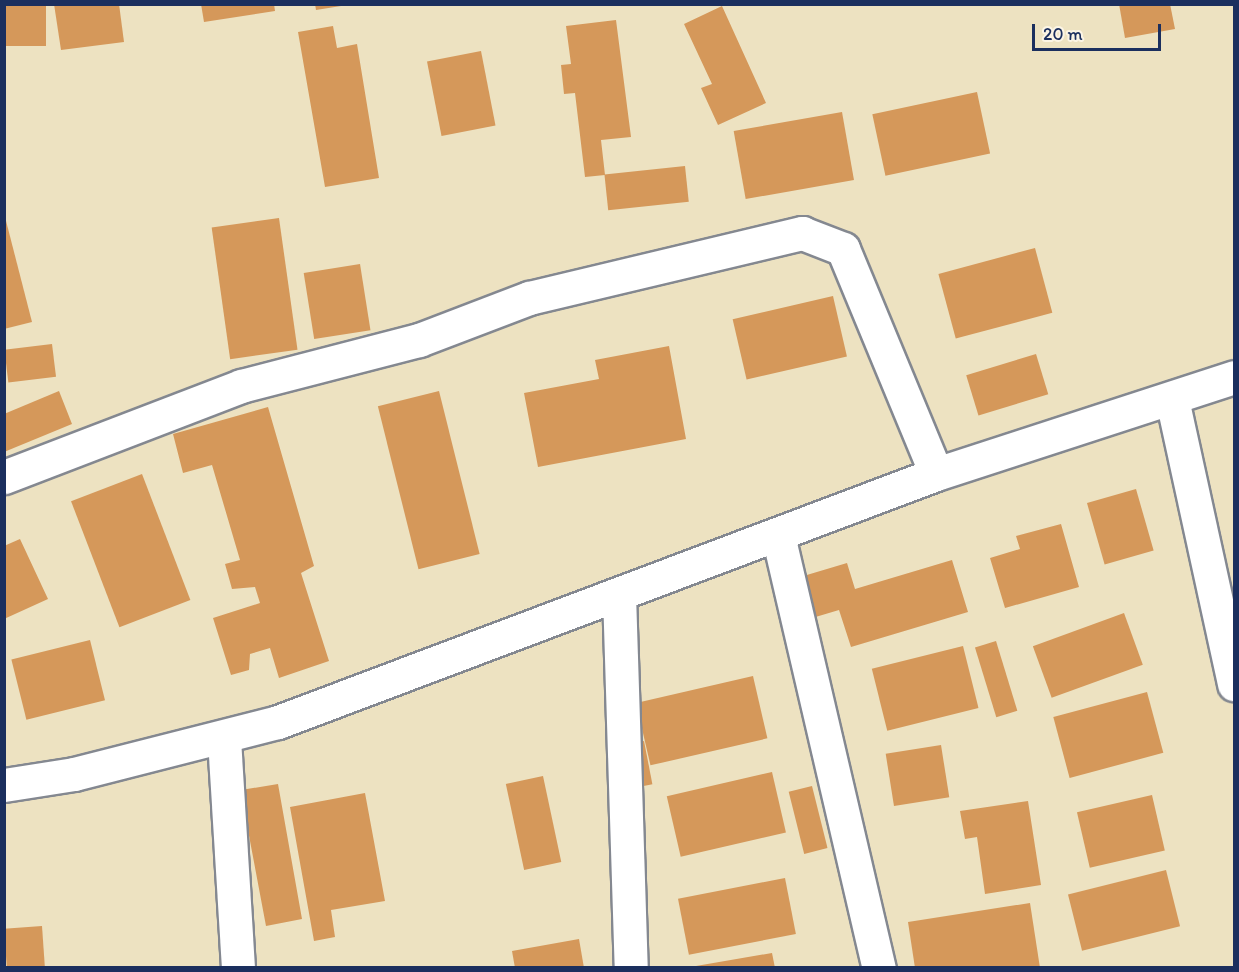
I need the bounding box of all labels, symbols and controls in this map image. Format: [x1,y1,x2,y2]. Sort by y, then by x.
scale bar [1035,12,1164,50]
text: 20 m [1043,23,1083,45]

